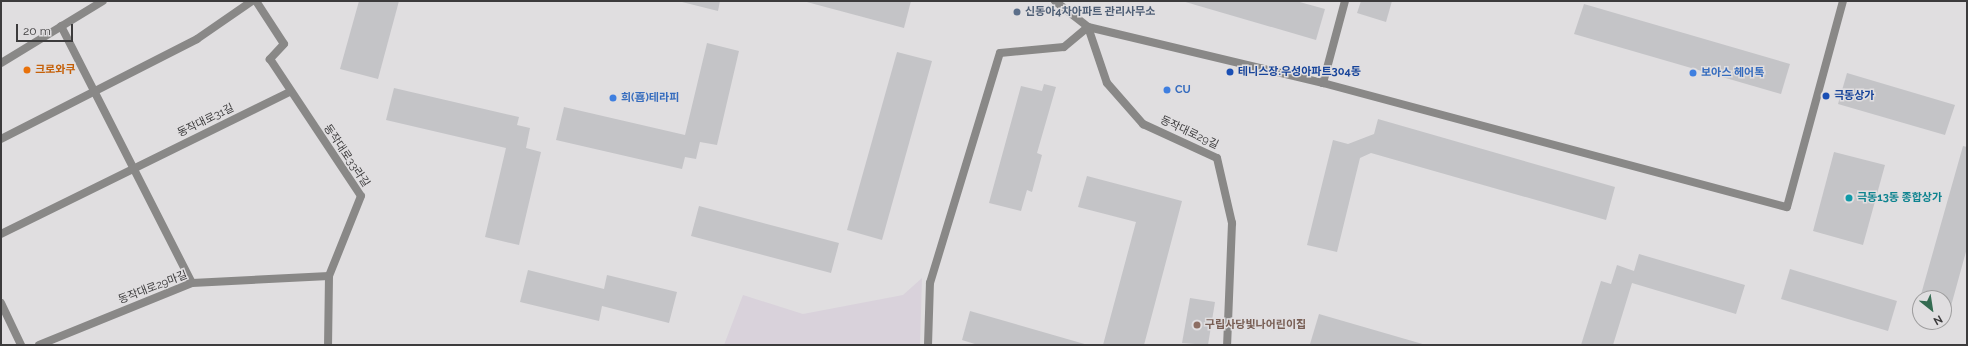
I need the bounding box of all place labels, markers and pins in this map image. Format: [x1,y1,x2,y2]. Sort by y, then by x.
place label: 신동아4차아파트 관리사무소 [1025,5,1155,19]
marker: 신동아4차아파트 관리사무소 [1012,7,1022,17]
place label: 크로와쿠 [35,63,75,77]
marker: 크로와쿠 [22,65,32,75]
place label: 테니스장.우성아파트304동 [1238,65,1361,79]
place label: 보아스 헤어톡 [1701,66,1764,80]
marker: 테니스장.우성아파트304동 [1225,67,1235,77]
marker: 보아스 헤어톡 [1688,68,1698,78]
place label: CU [1175,83,1191,97]
marker: CU [1162,85,1172,95]
place label: 극동상가 [1834,89,1874,103]
place label: 희(喜)테라피 [621,91,679,105]
marker: 극동상가 [1821,91,1831,101]
marker: 희(喜)테라피 [608,93,618,103]
place label: 극동13동 종합상가 [1857,191,1942,205]
marker: 극동13동 종합상가 [1844,193,1854,203]
place label: 구립사당빛나어린이집 [1205,318,1306,332]
marker: 구립사당빛나어린이집 [1192,320,1202,330]

